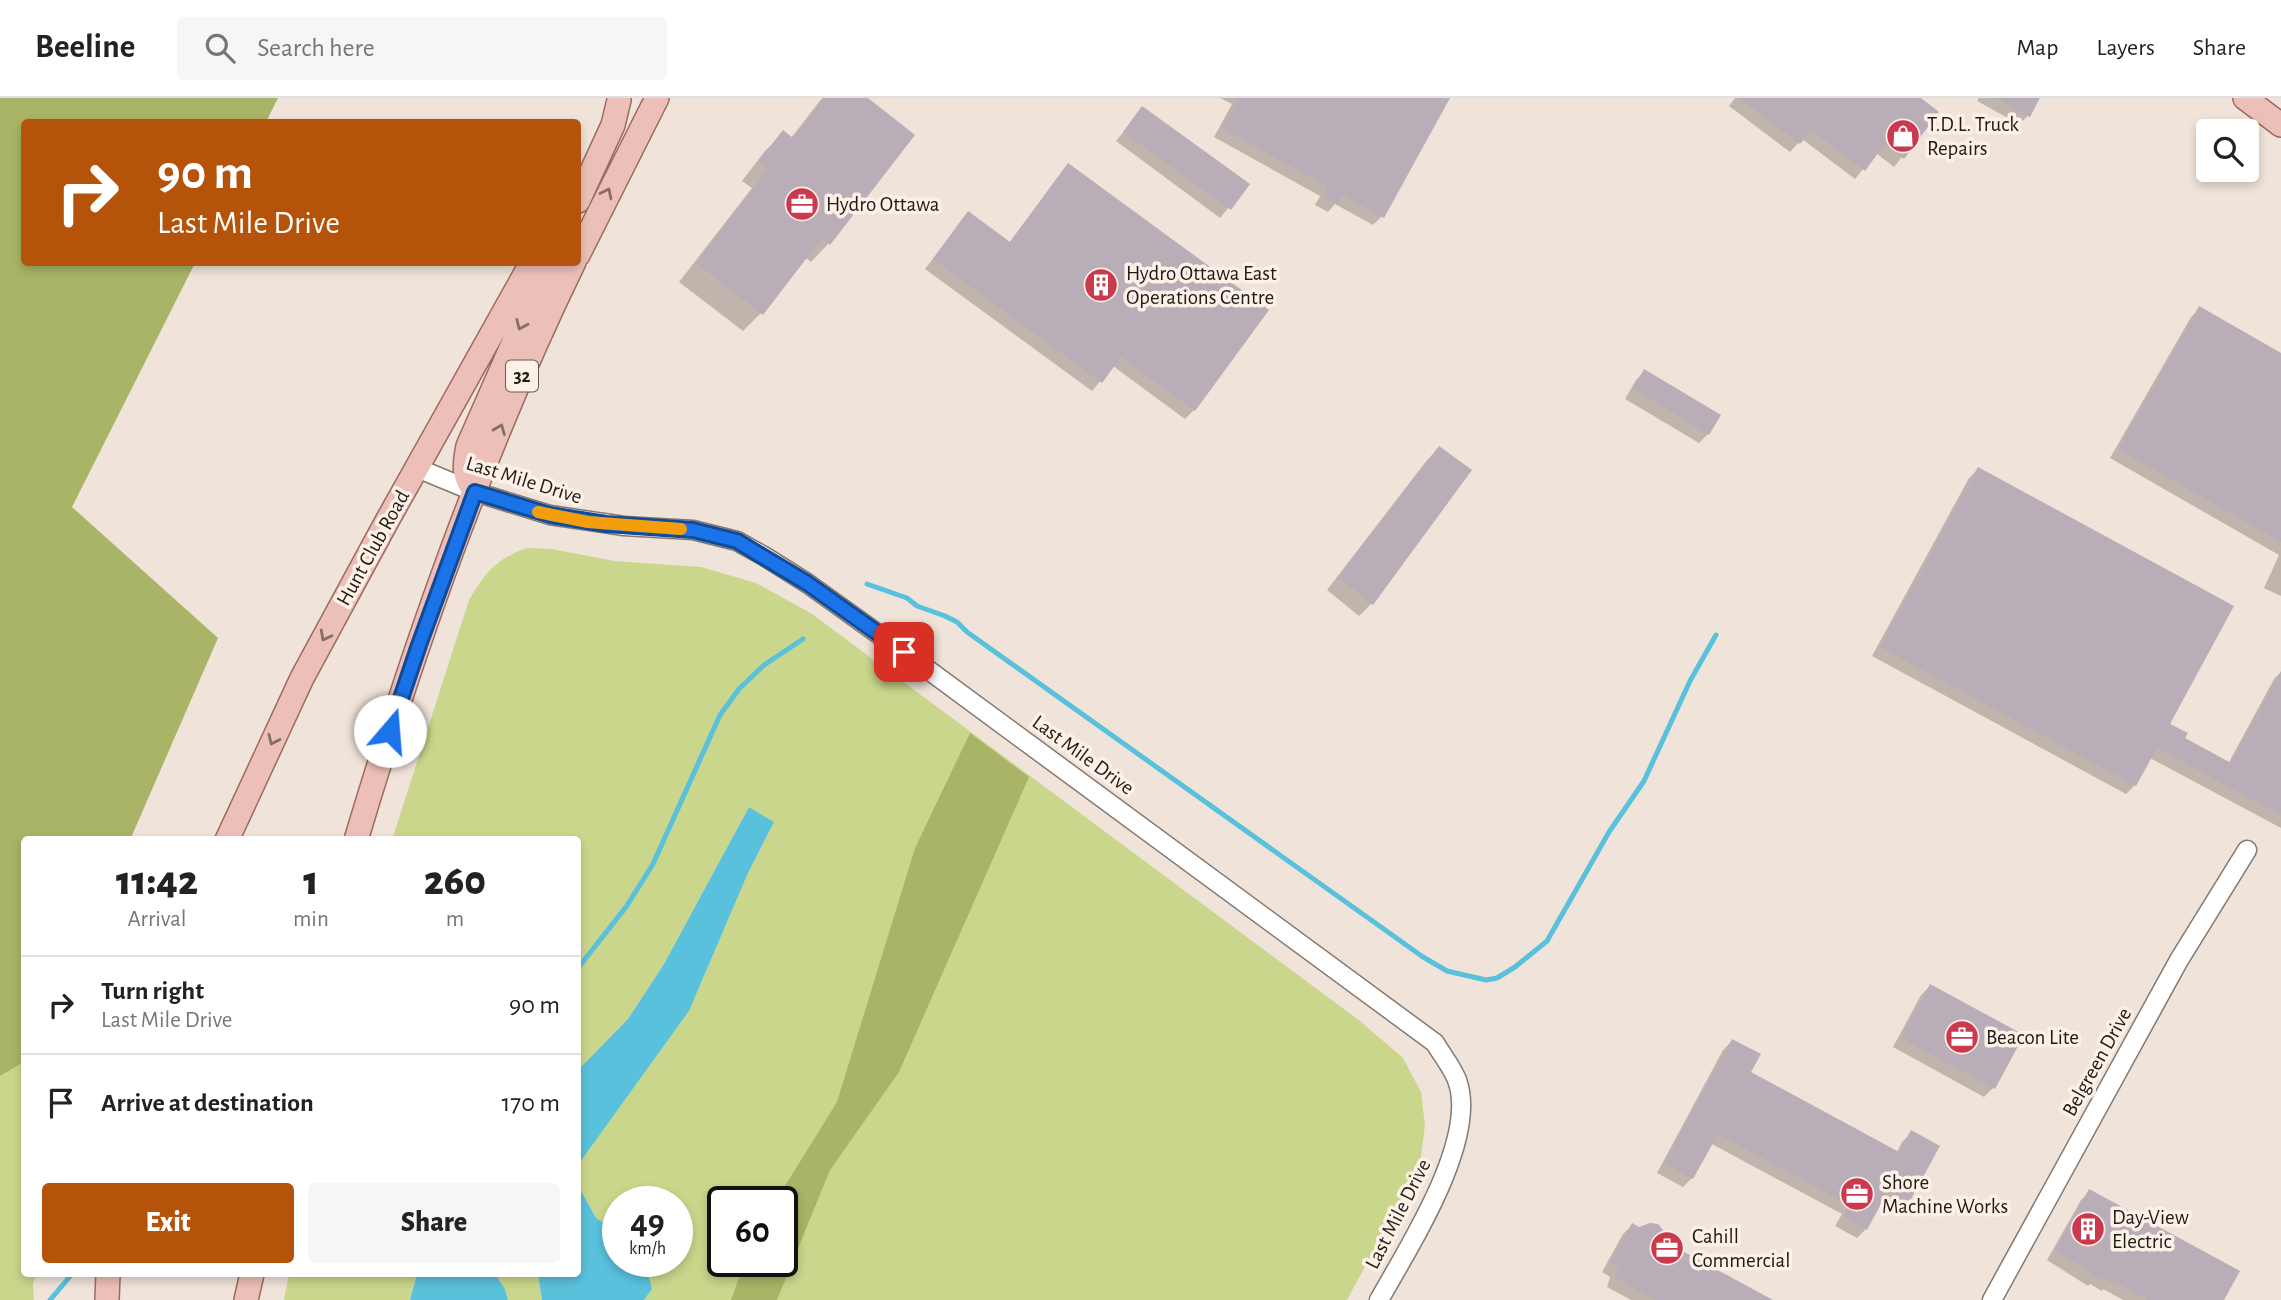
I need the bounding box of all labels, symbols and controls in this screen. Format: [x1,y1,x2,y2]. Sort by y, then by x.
search box [177,17,667,80]
icon: search [201,29,239,67]
text: Beeline [35,31,135,64]
text: Search here [257,35,375,61]
text: Map [2016,36,2058,60]
text: Layers [2096,36,2155,60]
text: Share [2193,36,2246,60]
place label: T.D.L. Truck Repairs [1927,114,2019,159]
shop icon: T.D.L. Truck Repairs [1884,117,1922,155]
map controls [2196,119,2259,182]
button: search [2196,119,2259,182]
icon: right [42,147,133,238]
text: 90 m [157,149,253,198]
office icon: Hydro Ottawa [783,185,821,223]
one-way arrow [599,188,613,200]
place label: Hydro Ottawa [826,194,940,215]
text: Last Mile Drive [157,207,340,239]
place label: Hydro Ottawa East Operations Centre [1126,263,1277,308]
building icon: Hydro Ottawa East Operations Centre [1082,266,1120,304]
one-way arrow [515,318,529,330]
road number: 32 [506,360,538,392]
one-way arrow [492,423,506,435]
street label: Last Mile Drive [464,452,584,508]
street label: Hunt Club Road [333,487,413,609]
pin [874,622,934,682]
one-way arrow [320,628,333,641]
icon: arrive [885,633,923,671]
position arrow [353,694,427,768]
street label: Last Mile Drive [1028,711,1138,799]
one-way arrow [267,733,281,745]
text: 11:42 [116,860,198,902]
text: 1 [303,860,319,902]
text: 260 [424,860,486,902]
text: Arrival [127,908,187,931]
text: min [293,908,329,931]
text: m [446,908,464,931]
text: Turn right [101,978,204,1004]
icon: right [42,986,80,1024]
text: 90 m [509,992,560,1018]
street label: Belgreen Drive [2059,1004,2135,1120]
text: Last Mile Drive [101,1009,232,1032]
office icon: Beacon Lite [1943,1018,1981,1056]
place label: Beacon Lite [1986,1027,2079,1048]
icon: arrive [42,1084,80,1122]
text: Arrive at destination [101,1090,314,1116]
text: 170 m [501,1090,560,1116]
street label: Last Mile Drive [1361,1156,1435,1272]
place label: Shore Machine Works [1882,1172,2008,1217]
office icon: Shore Machine Works [1838,1175,1876,1213]
button: Exit [42,1183,294,1263]
button: Share [308,1183,560,1263]
speed limit sign: 60 [707,1186,798,1277]
text: 49 [630,1205,665,1240]
place label: Day-View Electric [2112,1207,2189,1252]
building icon: Day-View Electric [2069,1210,2107,1248]
place label: Cahill Commercial [1692,1226,1791,1271]
office icon: Cahill Commercial [1648,1229,1686,1267]
text: km/h [629,1240,666,1258]

